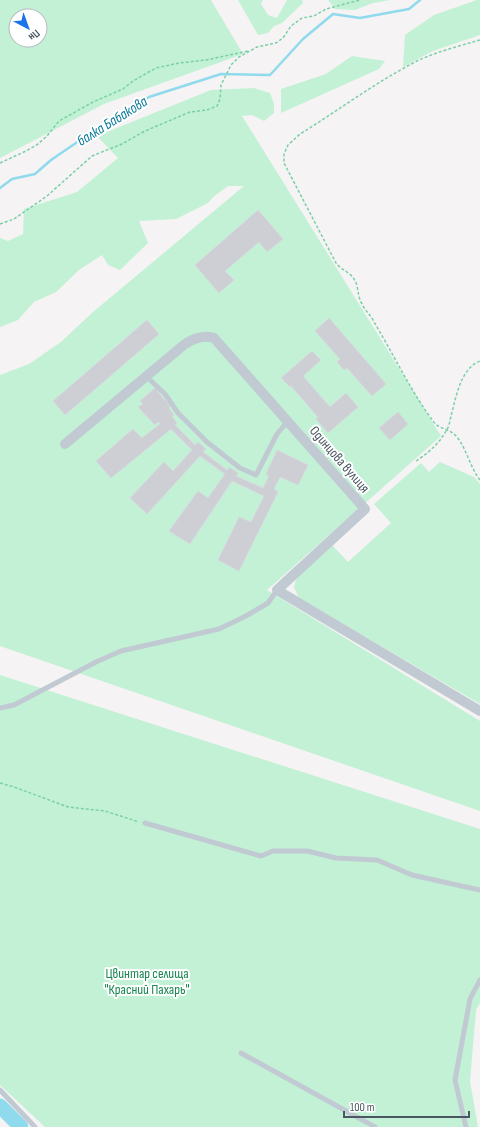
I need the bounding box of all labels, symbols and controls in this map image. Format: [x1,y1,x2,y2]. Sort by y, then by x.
north arrow [8,8,48,48]
text: Пн [26,27,43,44]
water label: балка Бабакова [73,92,151,151]
street label: Одинцова вулиця [306,423,373,496]
park label: Цвинтар селища "Красний Пахарь" [104,965,190,998]
scale bar [344,1093,469,1119]
text: 100 m [350,1100,375,1115]

